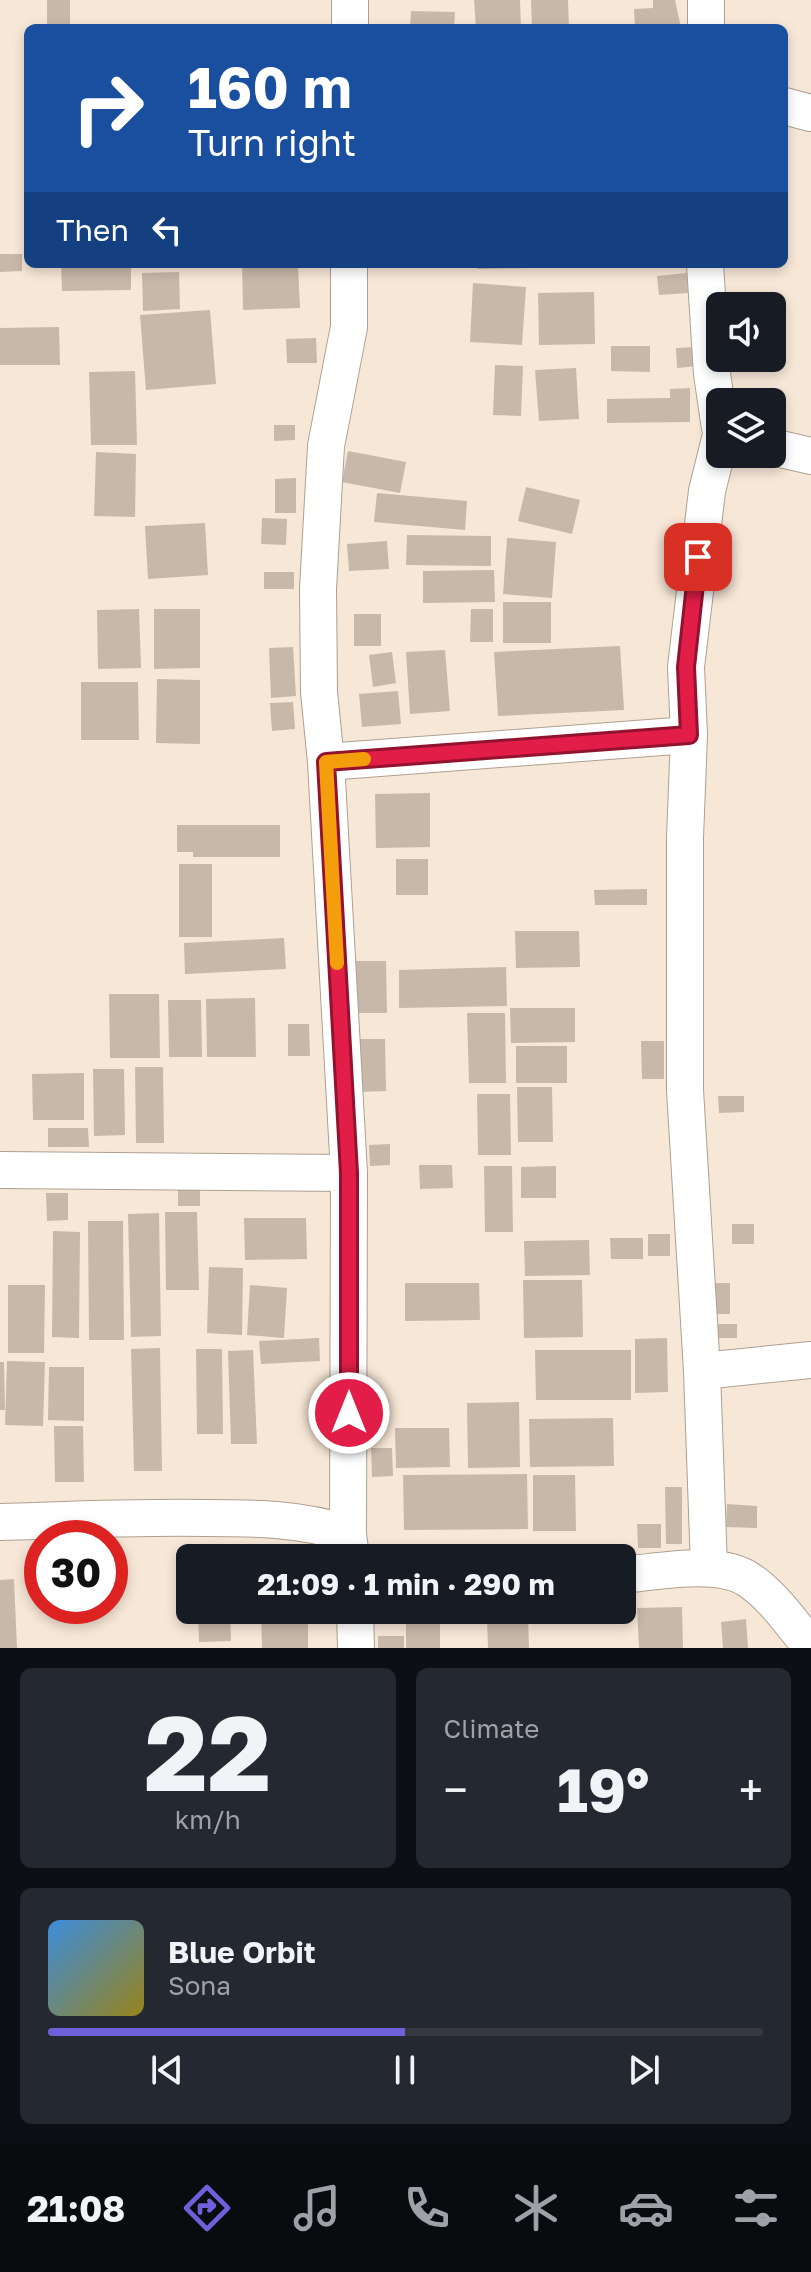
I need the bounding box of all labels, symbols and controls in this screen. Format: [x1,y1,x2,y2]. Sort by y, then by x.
text: 160 m [188,53,352,120]
icon: right [56,56,160,160]
text: Turn right [188,121,356,164]
icon: left [145,208,189,252]
text: Then [56,212,129,248]
map controls [706,292,786,468]
button: sound [706,292,786,372]
button: layers [706,388,786,468]
pin [664,523,732,591]
icon: arrive [676,535,720,579]
position arrow [307,1371,391,1455]
speed limit sign: 30 [24,1520,128,1624]
text: 21:09 · 1 min · 290 m [257,1566,555,1602]
text: 22 [144,1689,271,1814]
text: Climate [444,1713,539,1744]
text: 19° [557,1753,649,1825]
text: − [444,1763,468,1816]
text: + [739,1763,763,1816]
text: km/h [175,1804,241,1835]
text: Blue Orbit [168,1934,316,1970]
text: Sona [168,1970,231,2001]
icon: previous [145,2048,189,2092]
icon: pause [383,2048,427,2092]
icon: next [622,2048,666,2092]
icon: directions [179,2180,235,2236]
icon: music [289,2180,345,2236]
icon: phone [399,2180,455,2236]
icon: climate [508,2180,564,2236]
icon: car [618,2180,674,2236]
icon: filters [728,2180,784,2236]
text: 21:08 [27,2187,125,2230]

